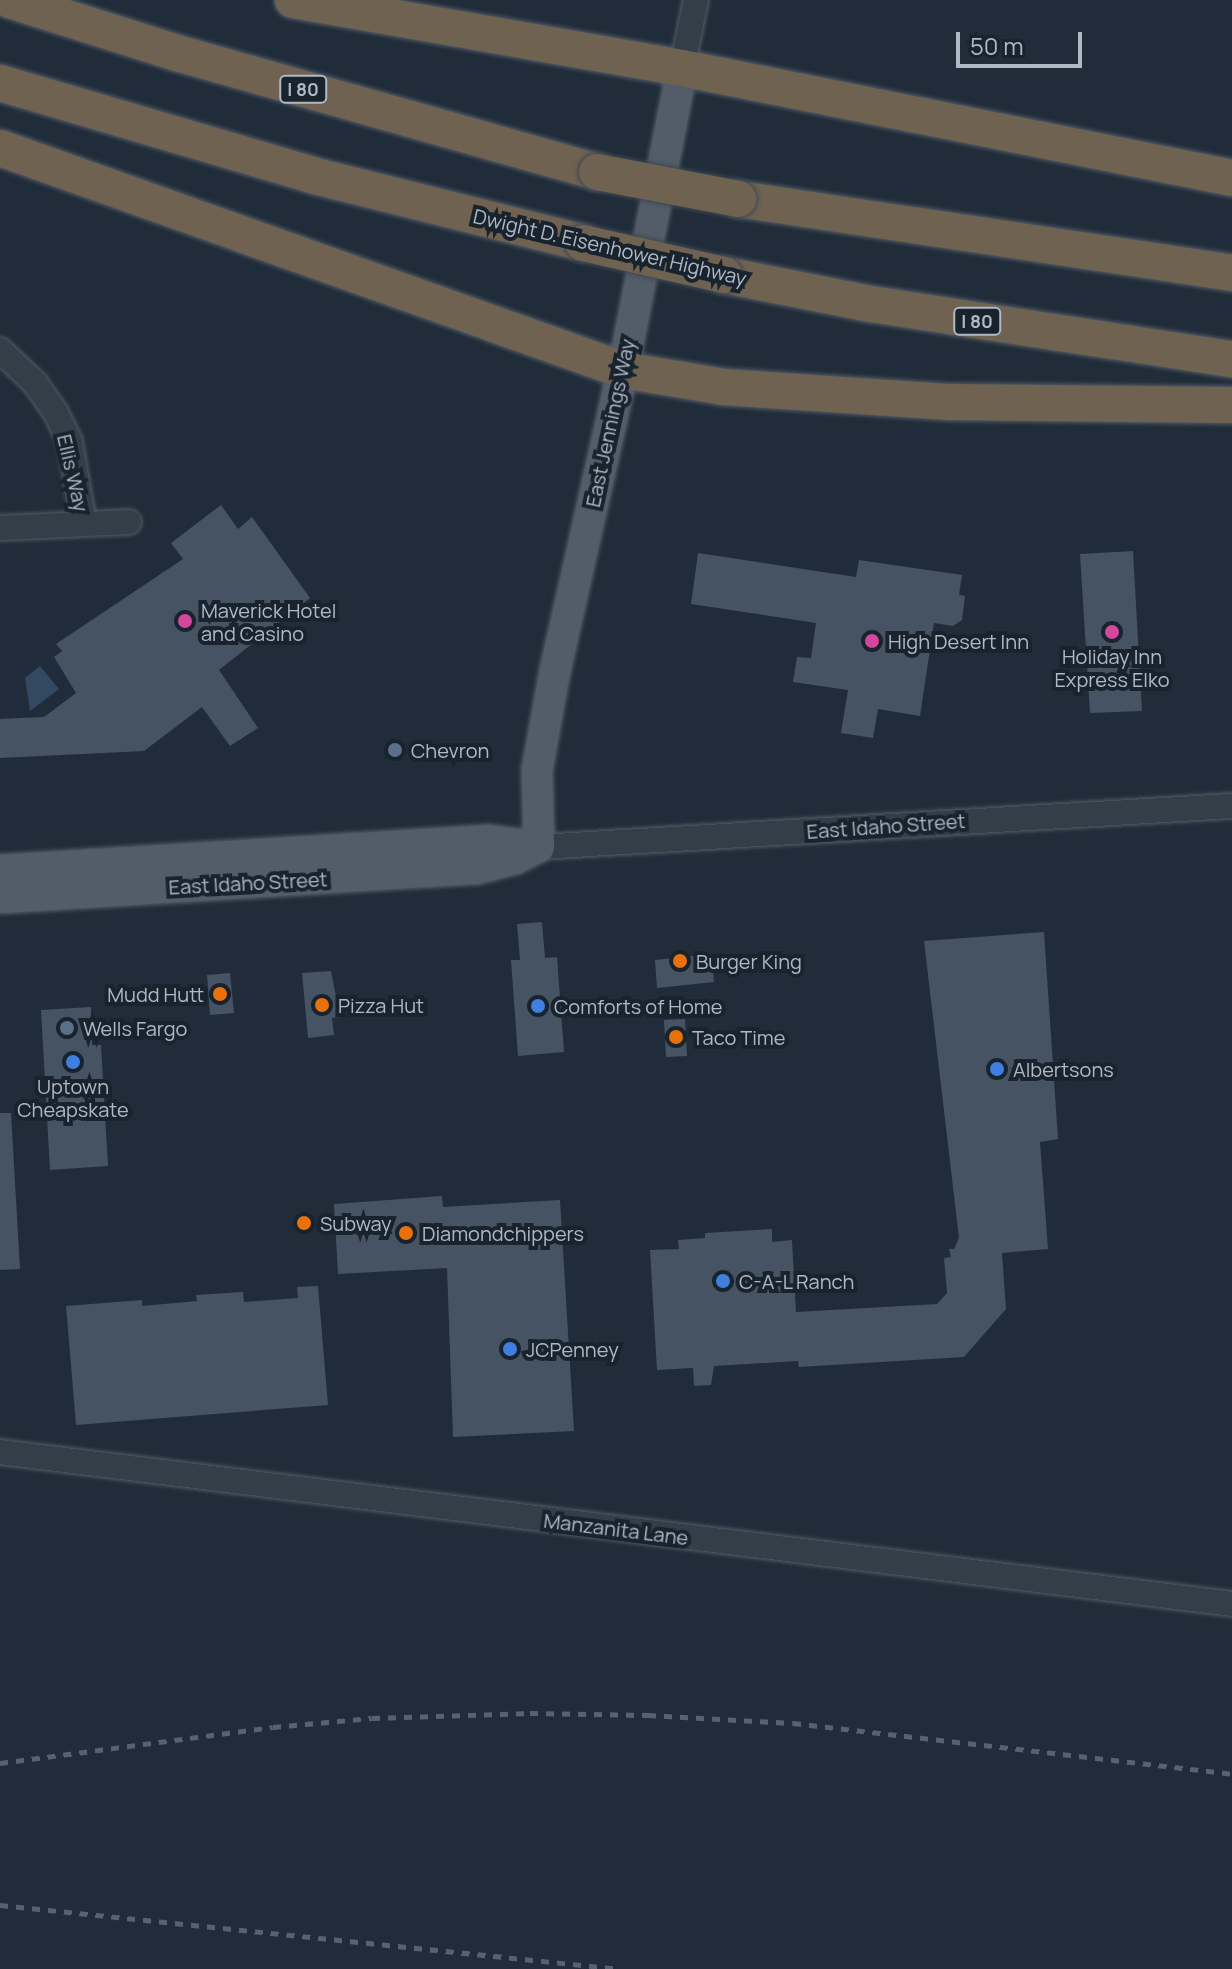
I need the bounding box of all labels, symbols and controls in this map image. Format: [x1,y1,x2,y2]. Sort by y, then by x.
scale bar [960,16,1086,66]
text: 50 m [970,29,1024,62]
road number: I 80 [279,75,327,103]
street label: Dwight D. Eisenhower Highway [471,204,749,290]
road number: I 80 [953,307,1001,335]
street label: East Jennings Way [580,337,640,509]
street label: Ellis Way [52,432,94,514]
place label: Maverick Hotel and Casino [201,598,336,645]
marker: Maverick Hotel and Casino [176,612,194,630]
marker: Holiday Inn Express Elko [1103,623,1121,641]
place label: High Desert Inn [888,629,1029,653]
marker: High Desert Inn [863,632,881,650]
place label: Holiday Inn Express Elko [1054,644,1170,691]
place label: Chevron [411,738,489,762]
marker: Chevron [386,741,404,759]
street label: East Idaho Street [806,808,966,844]
street label: East Idaho Street [168,867,328,899]
place label: Burger King [696,949,802,973]
marker: Burger King [671,952,689,970]
place label: Mudd Hutt [107,982,204,1006]
marker: Mudd Hutt [211,985,229,1003]
place label: Pizza Hut [338,993,424,1017]
place label: Comforts of Home [554,994,722,1018]
marker: Pizza Hut [313,996,331,1014]
marker: Comforts of Home [529,997,547,1015]
place label: Wells Fargo [83,1016,187,1040]
marker: Wells Fargo [58,1019,76,1037]
place label: Taco Time [692,1025,785,1049]
marker: Taco Time [667,1028,685,1046]
marker: Uptown Cheapskate [64,1053,82,1071]
place label: Albertsons [1013,1057,1114,1081]
marker: Albertsons [988,1060,1006,1078]
place label: Uptown Cheapskate [17,1074,129,1121]
place label: Subway [320,1211,391,1235]
marker: Subway [295,1214,313,1232]
place label: Diamondchippers [422,1221,584,1245]
marker: Diamondchippers [397,1224,415,1242]
place label: C-A-L Ranch [739,1269,855,1293]
marker: C-A-L Ranch [714,1272,732,1290]
place label: JCPenney [526,1337,619,1361]
marker: JCPenney [501,1340,519,1358]
street label: Manzanita Lane [542,1508,690,1550]

